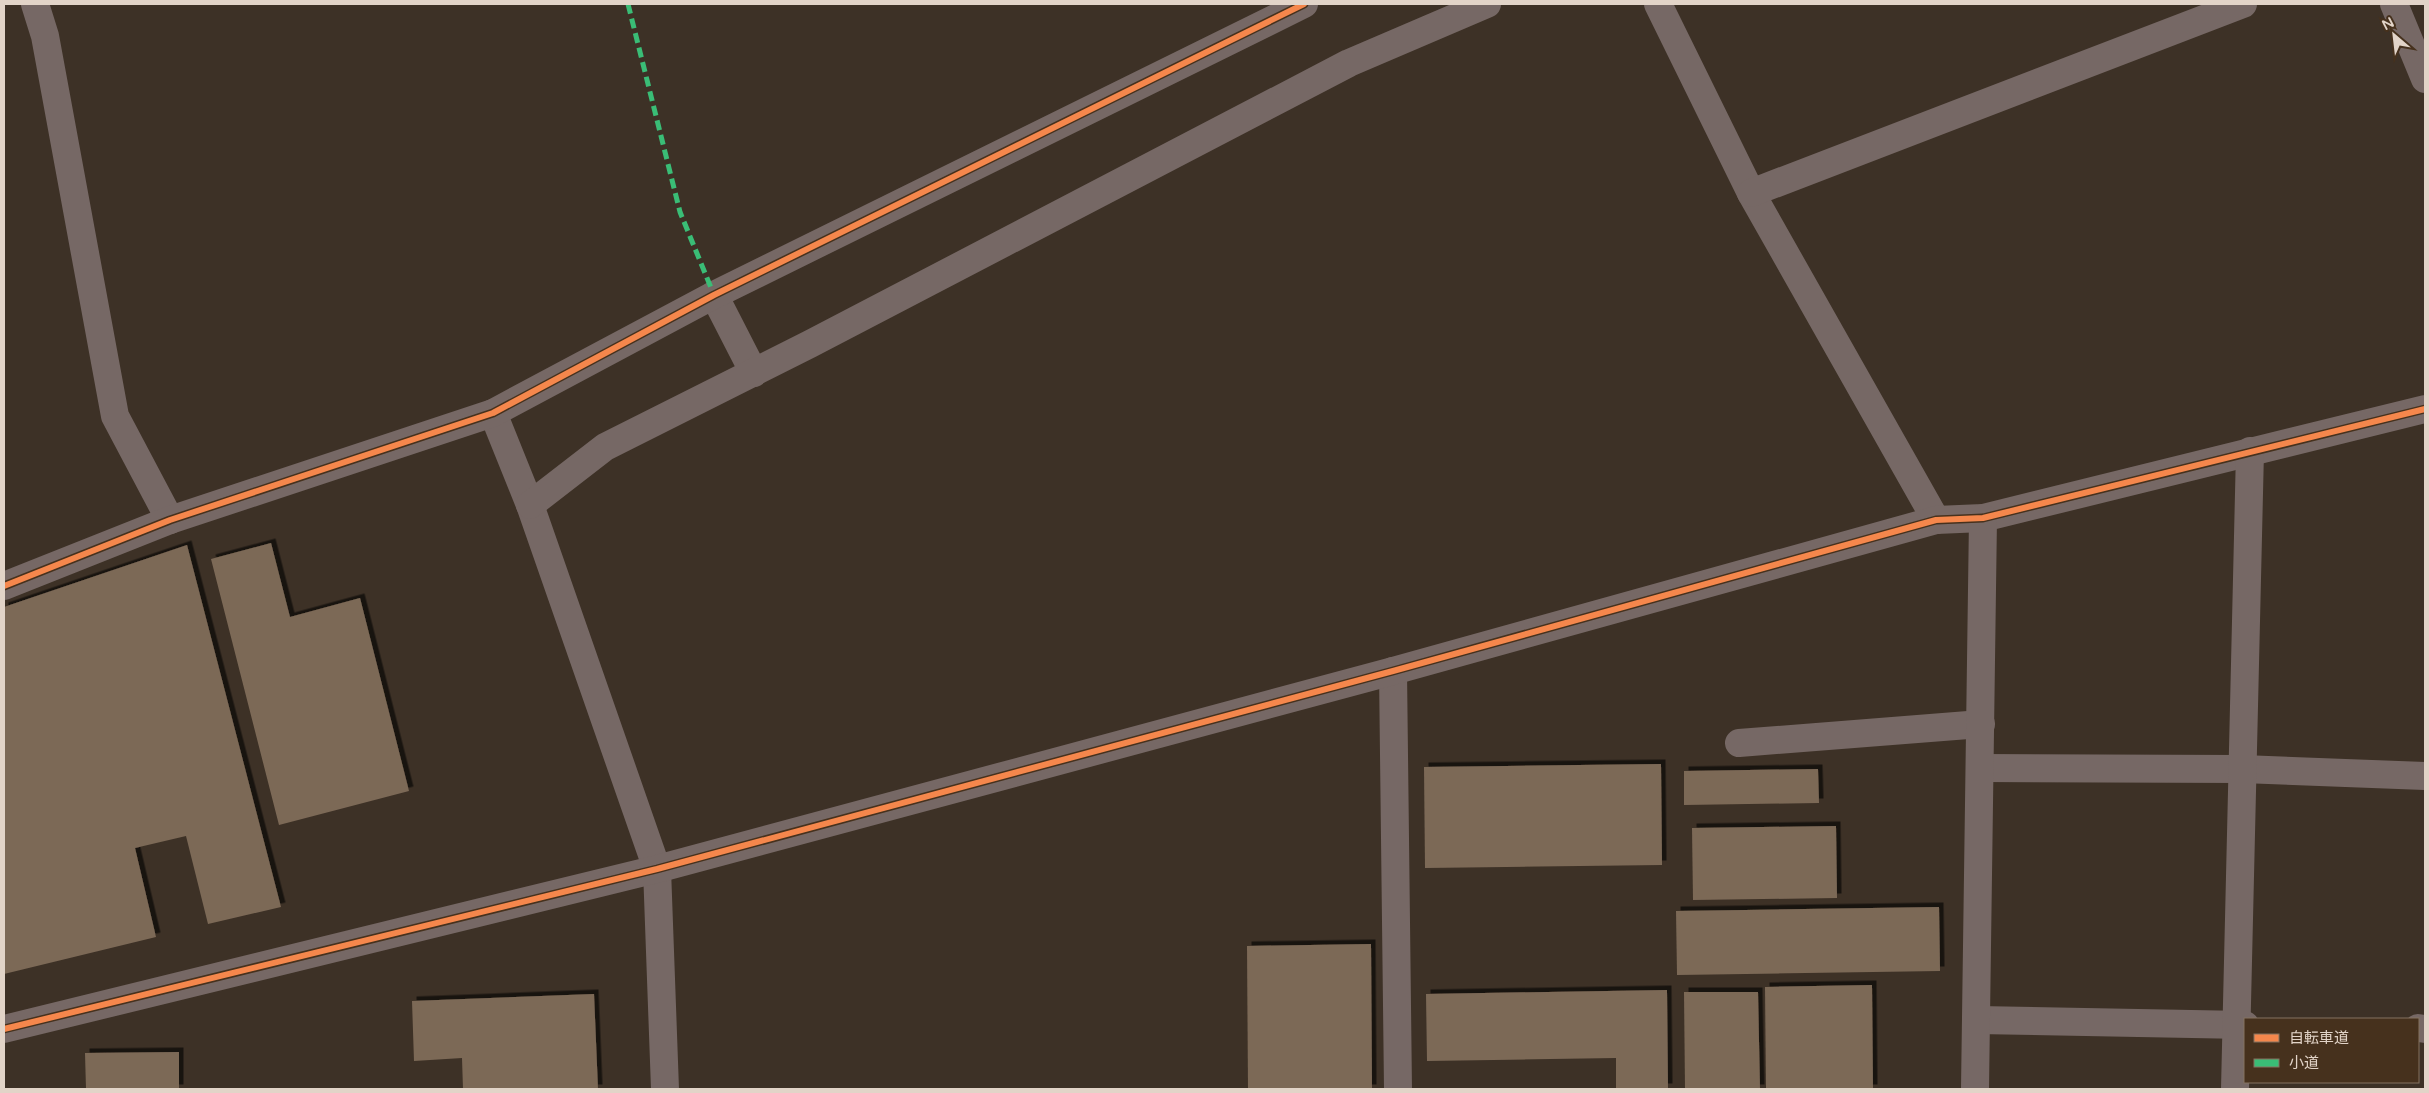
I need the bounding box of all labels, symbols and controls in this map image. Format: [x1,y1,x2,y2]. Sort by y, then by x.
north arrow [2369,10,2419,60]
text: N [2379,14,2397,34]
legend [2244,1018,2419,1083]
text: 自転車道 [2289,1029,2349,1047]
text: 小道 [2289,1054,2319,1072]

